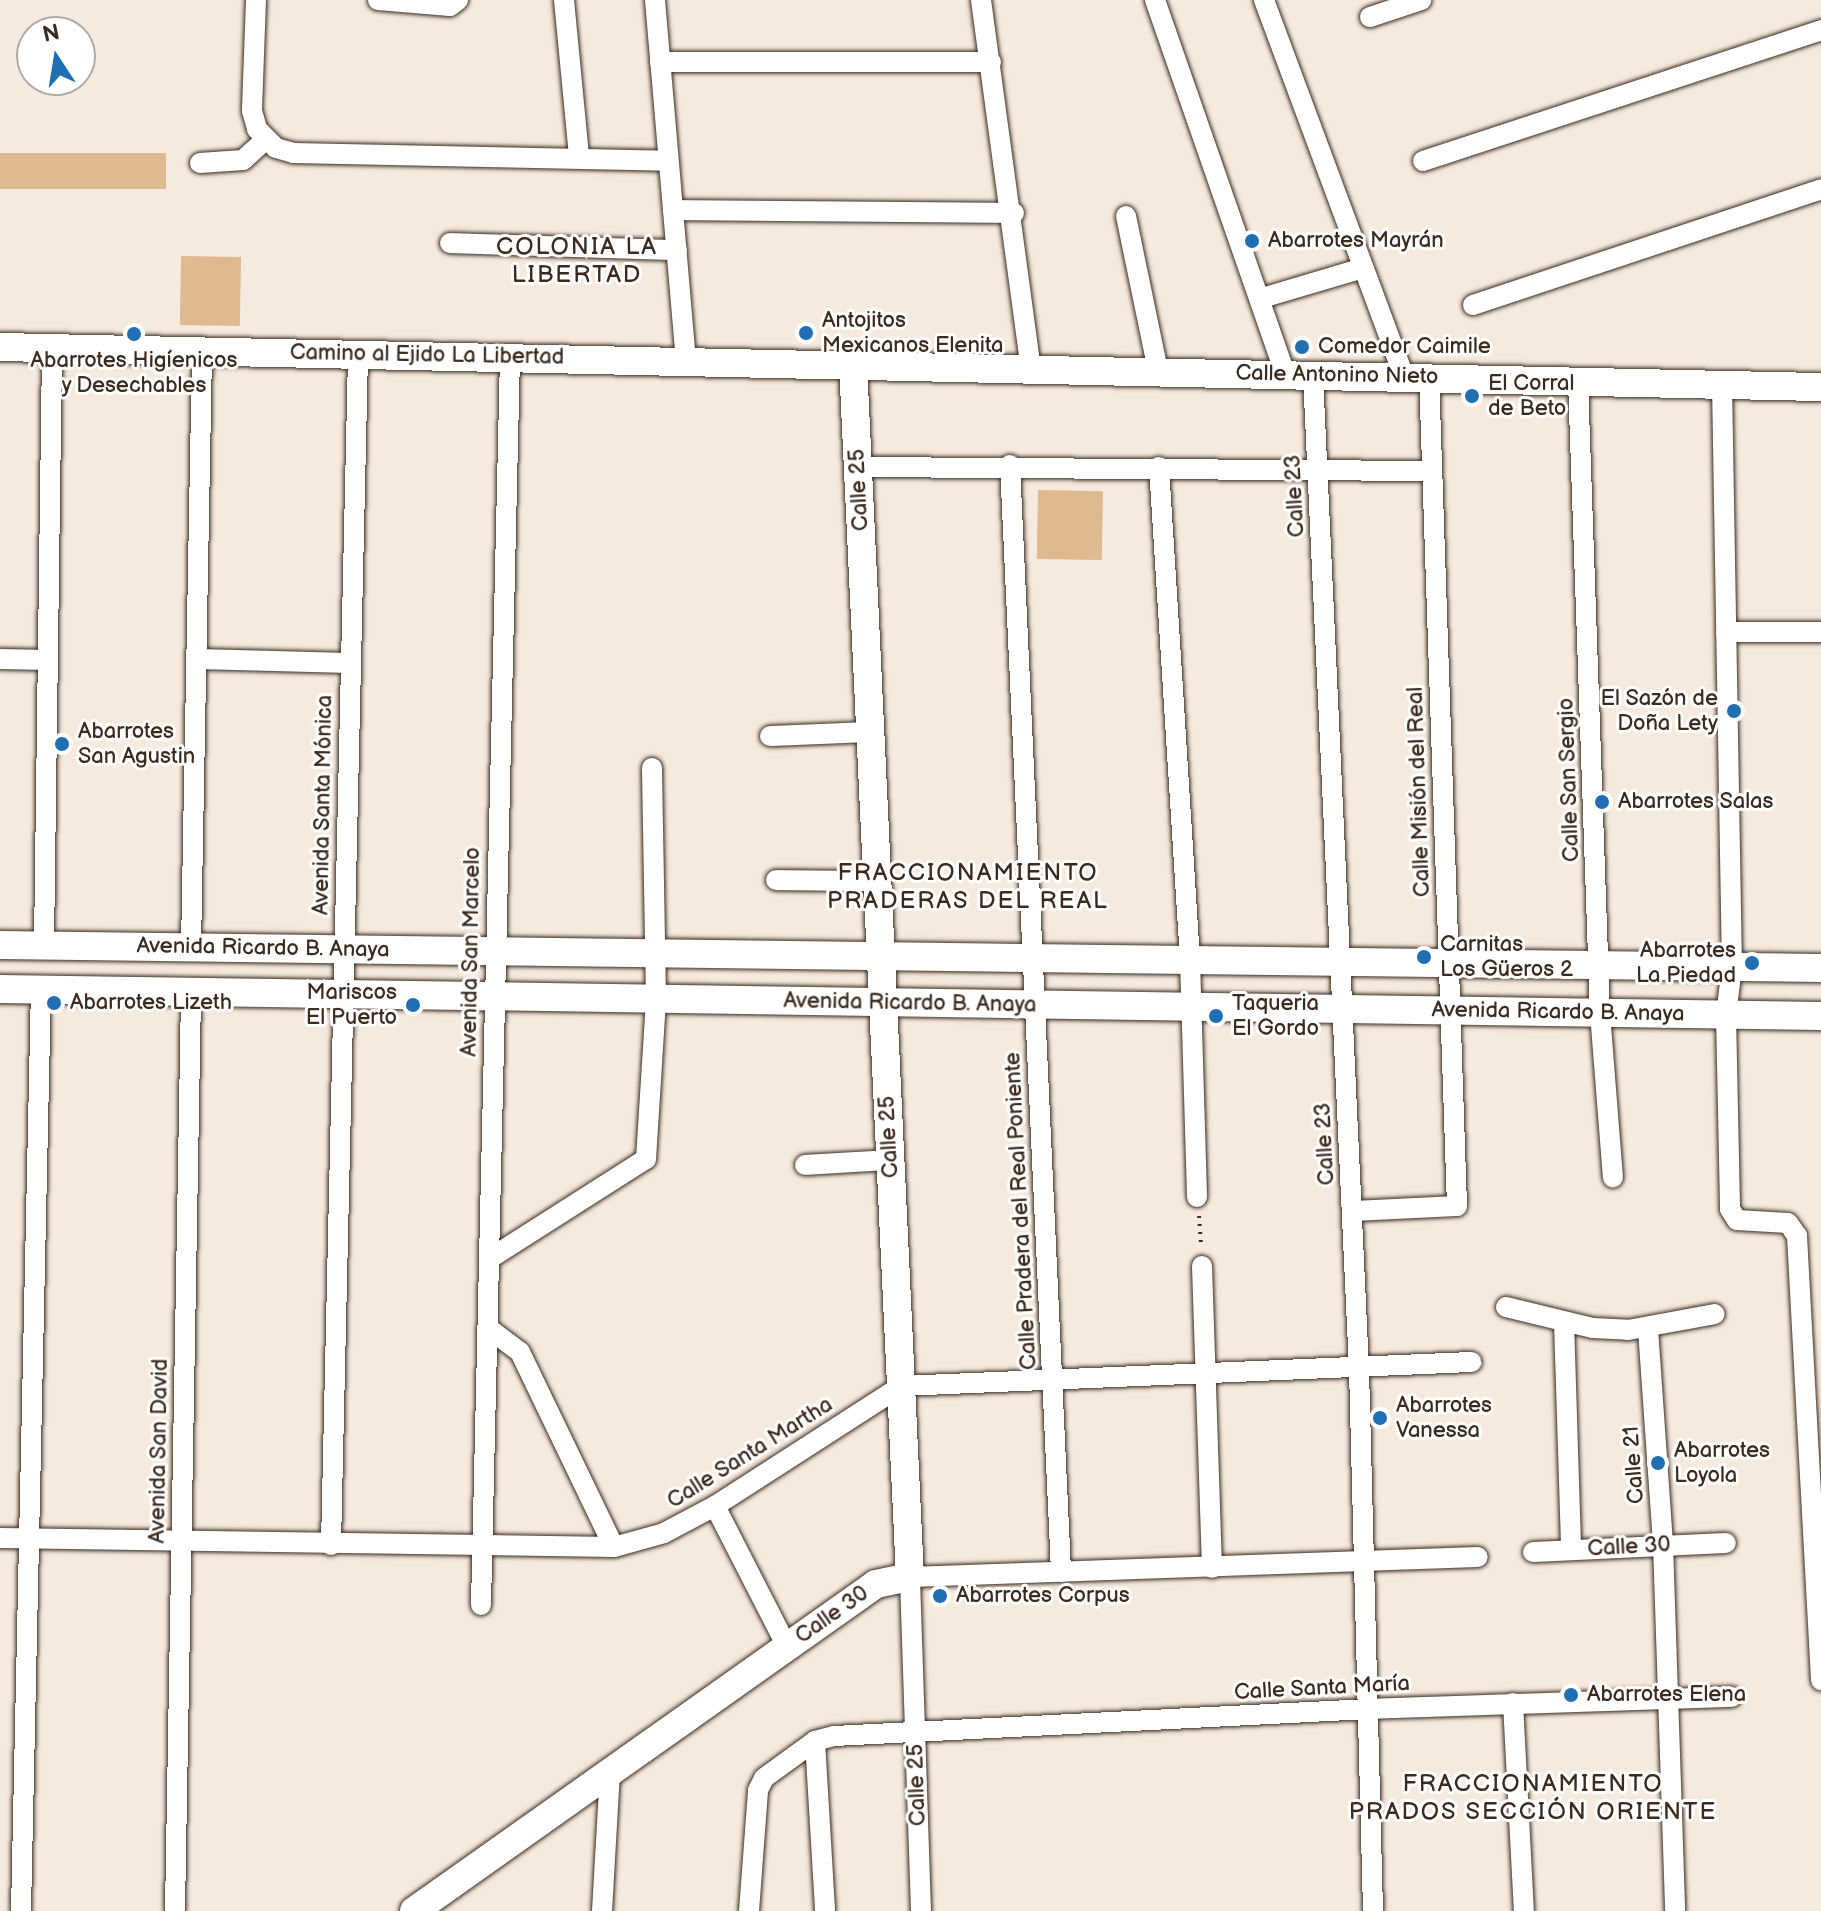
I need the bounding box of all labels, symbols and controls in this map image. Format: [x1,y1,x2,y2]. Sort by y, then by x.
north arrow [16,16,96,96]
text: N [40,19,62,49]
place label: Abarrotes Mayrán [1268,228,1444,254]
marker: Abarrotes Mayrán [1243,232,1261,250]
district label: COLONIA LA LIBERTAD [496,233,658,289]
place label: Antojitos Mexicanos Elenita [822,307,1003,358]
marker: Antojitos Mexicanos Elenita [797,324,815,342]
marker: Abarrotes Higíenicos y Desechables [125,325,143,343]
place label: Comedor Caimile [1318,334,1491,360]
marker: Comedor Caimile [1293,338,1311,356]
street label: Camino al Ejido La Libertad [290,339,564,371]
place label: Abarrotes Higíenicos y Desechables [31,347,237,398]
street label: Calle Antonino Nieto [1235,360,1439,390]
place label: El Corral de Beto [1488,370,1574,422]
marker: El Corral de Beto [1463,387,1481,405]
street label: Calle 25 [844,448,874,532]
street label: Calle 23 [1280,454,1310,538]
place label: El Sazón de Doña Lety [1600,685,1718,736]
street label: Calle Misión del Real [1402,686,1436,898]
street label: Avenida Santa Mónica [308,694,338,916]
street label: Calle San Sergio [1553,697,1585,863]
marker: El Sazón de Doña Lety [1725,702,1743,720]
place label: Abarrotes San Agustin [78,718,195,770]
marker: Abarrotes San Agustin [53,735,71,753]
place label: Abarrotes Salas [1618,789,1774,815]
marker: Abarrotes Salas [1593,793,1611,811]
street label: Avenida San Marcelo [456,847,486,1057]
district label: FRACCIONAMIENTO PRADERAS DEL REAL [827,859,1109,915]
place label: Carnitas Los Güeros 2 [1440,931,1573,982]
street label: Avenida Ricardo B. Anaya [136,933,390,963]
place label: Abarrotes La Piedad [1636,937,1736,988]
marker: Carnitas Los Güeros 2 [1415,948,1433,966]
marker: Abarrotes La Piedad [1743,954,1761,972]
place label: Mariscos El Puerto [306,979,397,1030]
street label: Avenida Ricardo B. Anaya [783,988,1037,1018]
place label: Abarrotes Lizeth [70,990,232,1016]
place label: Taqueria El Gordo [1232,990,1319,1042]
marker: Abarrotes Lizeth [45,994,63,1012]
marker: Mariscos El Puerto [404,996,422,1014]
street label: Avenida Ricardo B. Anaya [1431,997,1685,1027]
marker: Taqueria El Gordo [1207,1007,1225,1025]
street label: Calle Pradera del Real Poniente [999,1051,1043,1371]
street label: Calle 25 [874,1095,904,1179]
street label: Calle 23 [1310,1102,1340,1186]
street label: Avenida San David [144,1358,174,1544]
street label: Calle Santa Martha [662,1391,838,1515]
place label: Abarrotes Vanessa [1396,1392,1492,1444]
marker: Abarrotes Vanessa [1371,1409,1389,1427]
street label: Calle 21 [1618,1425,1650,1505]
place label: Abarrotes Loyola [1674,1437,1770,1488]
marker: Abarrotes Loyola [1649,1454,1667,1472]
street label: Calle 30 [1587,1532,1671,1562]
street label: Calle 30 [790,1580,874,1650]
place label: Abarrotes Corpus [956,1583,1130,1609]
marker: Abarrotes Corpus [931,1587,949,1605]
street label: Calle Santa María [1233,1670,1411,1706]
place label: Abarrotes Elena [1587,1682,1746,1708]
marker: Abarrotes Elena [1562,1686,1580,1704]
street label: Calle 25 [902,1743,932,1827]
district label: FRACCIONAMIENTO PRADOS SECCIÓN ORIENTE [1349,1770,1717,1826]

